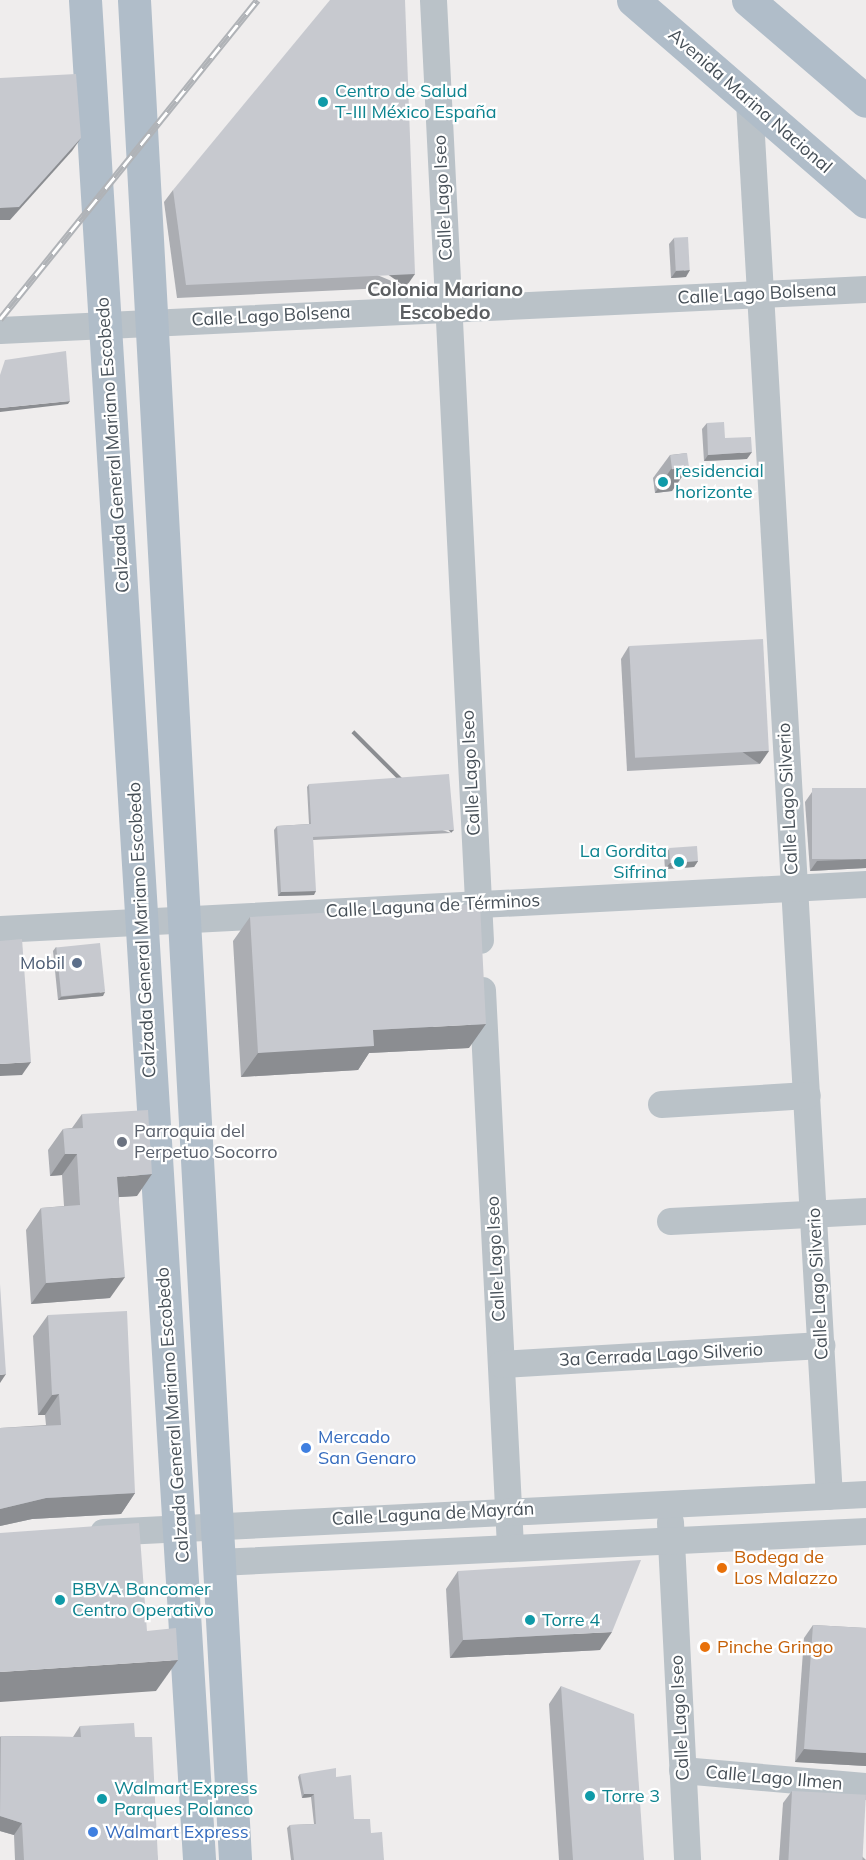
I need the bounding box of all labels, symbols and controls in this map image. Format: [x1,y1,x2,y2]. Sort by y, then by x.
street label: Avenida Marina Nacional [664,24,836,178]
place label: Centro de Salud T-III México España [335,81,497,124]
marker: Centro de Salud T-III México España [316,95,330,109]
street label: Calle Lago Iseo [429,135,457,261]
district label: Colonia Mariano Escobedo [367,276,523,323]
street label: Calle Lago Bolsena [677,279,837,309]
street label: Calzada General Mariano Escobedo [92,296,134,594]
street label: Calle Lago Bolsena [191,301,351,331]
place label: residencial horizonte [675,461,764,504]
marker: residencial horizonte [656,475,670,489]
street label: Calle Lago Iseo [457,710,485,836]
street label: Calle Lago Silverio [773,722,803,876]
street label: Calzada General Mariano Escobedo [123,781,161,1079]
place label: La Gordita Sifrina [580,841,667,884]
marker: La Gordita Sifrina [672,855,686,869]
street label: Calle Laguna de Términos [325,890,541,922]
place label: Mobil [20,952,65,974]
marker: Mobil [70,956,84,970]
place label: Parroquia del Perpetuo Socorro [134,1121,278,1164]
marker: Parroquia del Perpetuo Socorro [115,1135,129,1149]
street label: Calle Lago Iseo [482,1196,510,1322]
street label: Calle Lago Silverio [803,1207,833,1361]
street label: Calzada General Mariano Escobedo [152,1266,194,1564]
street label: 3a Cerrada Lago Silverio [558,1339,764,1371]
place label: Mercado San Genaro [318,1427,416,1470]
marker: Mercado San Genaro [299,1441,313,1455]
street label: Calle Laguna de Mayrán [331,1498,535,1530]
place label: Bodega de Los Malazzo [734,1547,838,1590]
marker: Bodega de Los Malazzo [715,1561,729,1575]
place label: BBVA Bancomer Centro Operativo [72,1579,214,1622]
marker: BBVA Bancomer Centro Operativo [53,1593,67,1607]
place label: Torre 4 [542,1609,600,1631]
marker: Torre 4 [523,1613,537,1627]
place label: Pinche Gringo [717,1636,833,1658]
marker: Pinche Gringo [698,1640,712,1654]
street label: Calle Lago Iseo [666,1655,694,1781]
street label: Calle Lago Ilmen [705,1761,843,1795]
place label: Walmart Express Parques Polanco [114,1778,258,1820]
place label: Torre 3 [602,1785,660,1807]
marker: Torre 3 [583,1789,597,1803]
marker: Walmart Express Parques Polanco [95,1792,109,1806]
place label: Walmart Express [105,1821,249,1843]
marker: Walmart Express [86,1825,100,1839]

